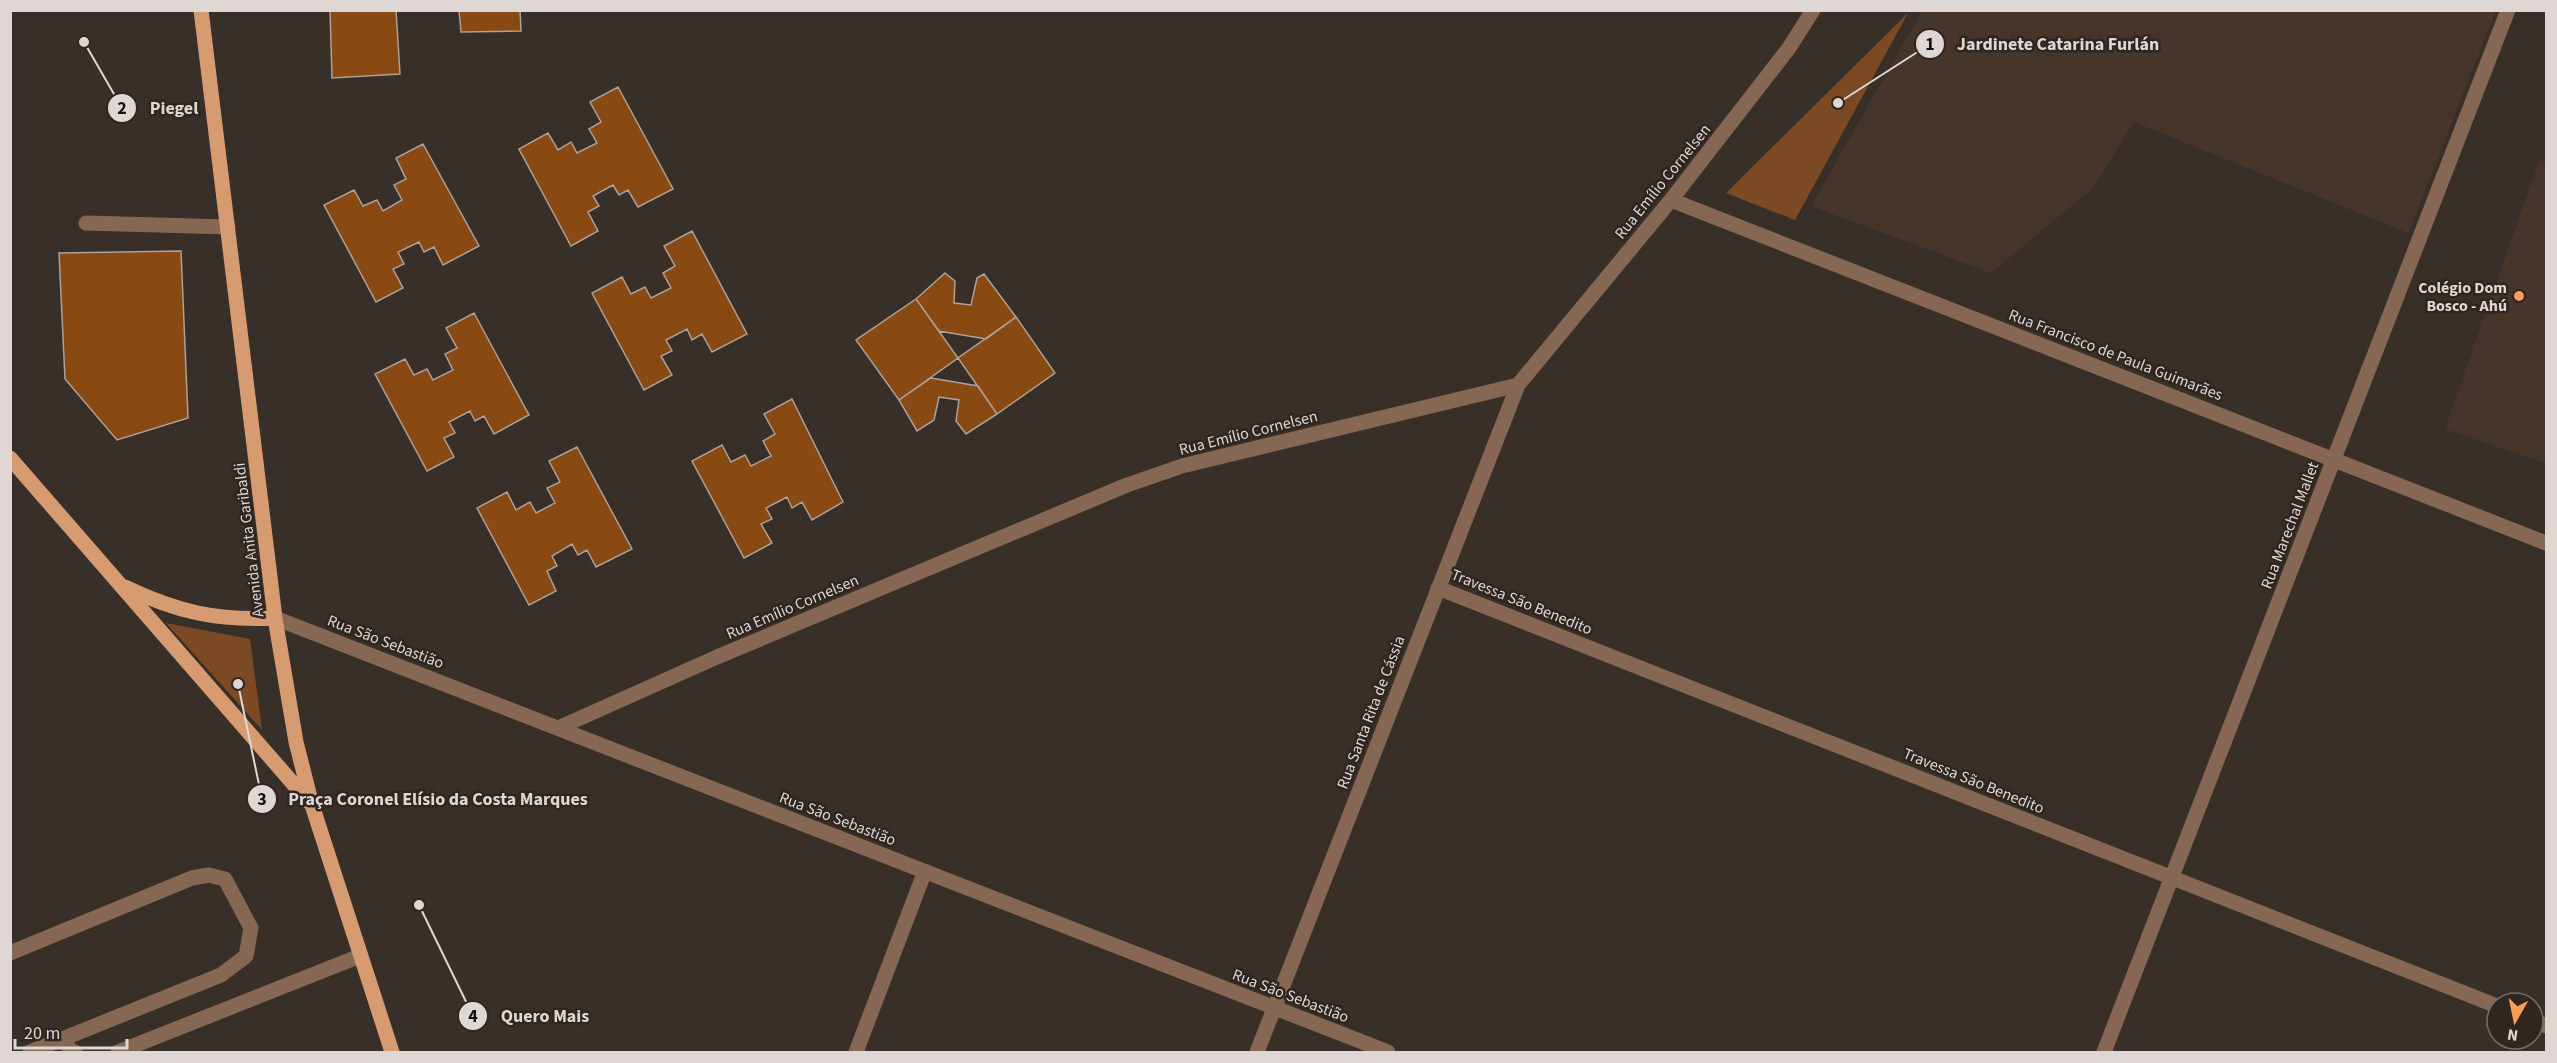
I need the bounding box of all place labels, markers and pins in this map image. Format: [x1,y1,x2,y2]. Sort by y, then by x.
callout: Jardinete Catarina Furlán [1915,26,2171,62]
callout: Piegel [107,90,210,126]
place label: Colégio Dom Bosco - Ahú [2418,277,2507,317]
marker: Colégio Dom Bosco - Ahú [2512,289,2526,303]
callout: Praça Coronel Elísio da Costa Marques [247,781,600,817]
callout: Quero Mais [458,998,601,1034]

